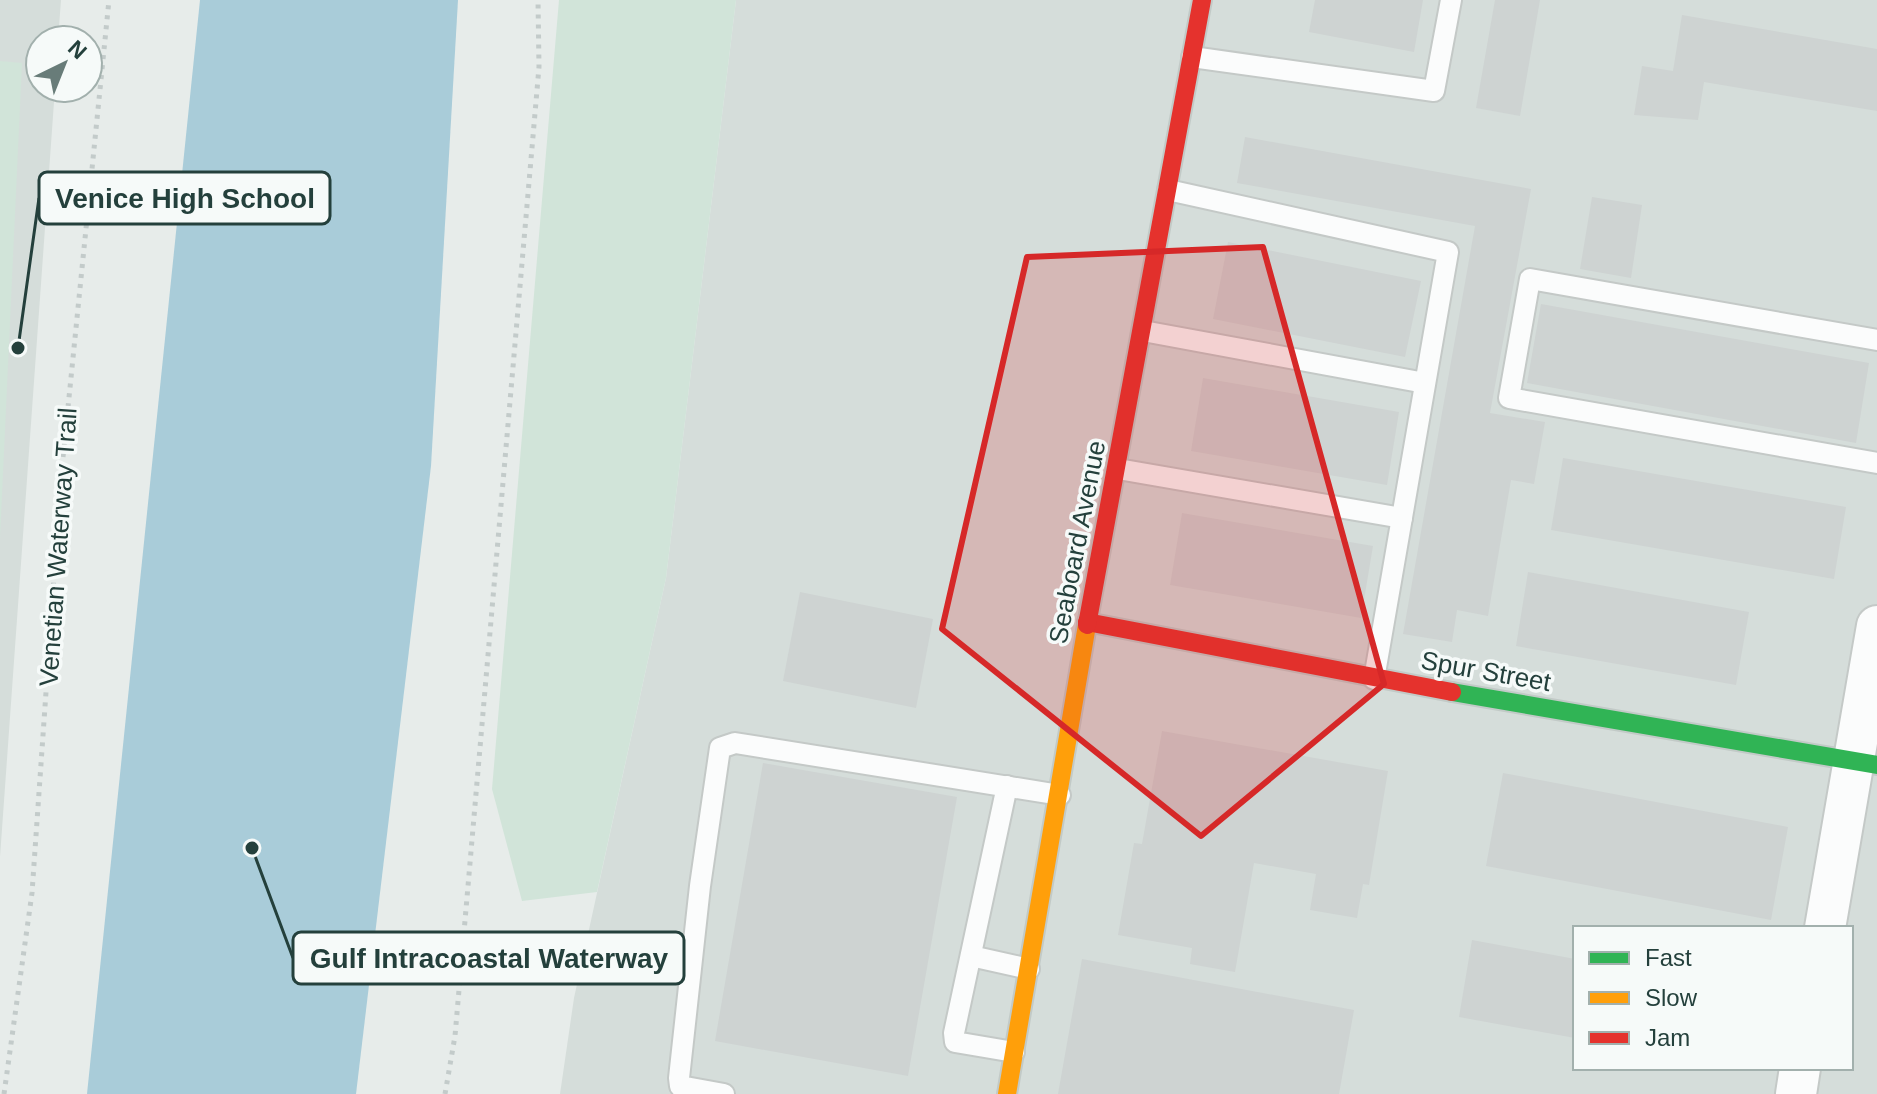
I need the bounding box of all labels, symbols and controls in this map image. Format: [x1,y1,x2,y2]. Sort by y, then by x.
north arrow [24,24,104,104]
text: N [63,35,92,64]
callout: Venice High School [39,172,330,224]
text: Venice High School [55,183,315,214]
street label: Venetian Waterway Trail [33,407,83,687]
street label: Seaboard Avenue [1043,438,1111,646]
street label: Spur Street [1419,645,1554,697]
legend [1573,926,1853,1070]
callout: Gulf Intracoastal Waterway [293,932,684,984]
text: Gulf Intracoastal Waterway [310,943,669,974]
text: Fast [1645,944,1692,971]
text: Slow [1645,984,1698,1011]
text: Jam [1645,1024,1690,1051]

